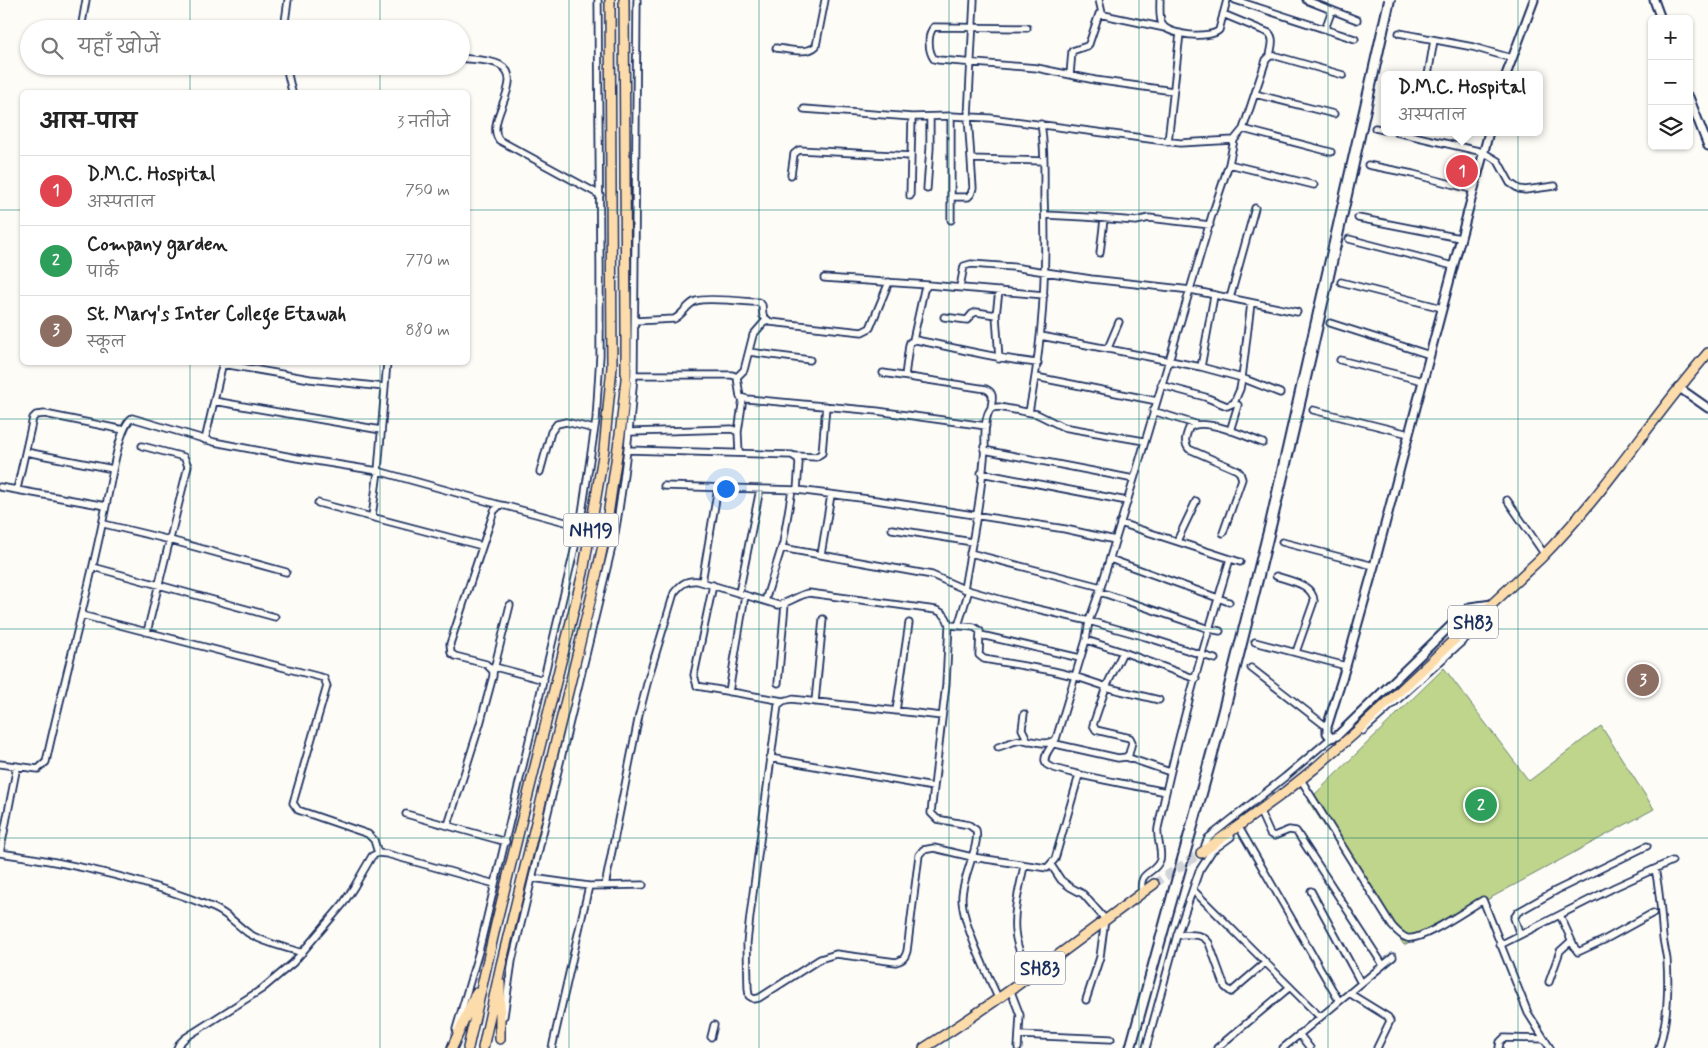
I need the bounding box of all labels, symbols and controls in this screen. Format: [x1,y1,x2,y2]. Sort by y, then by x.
map controls [1648,15,1693,150]
button: + [1648,15,1693,60]
search box [20,20,470,75]
icon: search [38,34,66,62]
text: यहाँ खोजें [78,35,160,60]
button: − [1648,60,1693,105]
popup [1381,71,1543,136]
text: D.M.C. Hospital [1398,75,1526,100]
text: अस्पताल [1398,105,1466,126]
button: layers [1648,105,1693,150]
text: आस-पास [40,108,137,136]
text: 3 नतीजे [397,112,450,133]
pin: 1 [1446,152,1478,190]
text: D.M.C. Hospital [87,162,215,187]
text: 1 [52,180,60,201]
text: 750 m [405,180,450,201]
text: अस्पताल [87,192,155,213]
text: Company garden [87,232,227,257]
text: 2 [52,250,60,271]
text: 770 m [406,250,450,271]
text: पार्क [87,262,118,283]
text: St. Mary's Inter College Etawah [87,302,346,327]
text: 3 [52,320,60,341]
text: 880 m [406,320,450,341]
text: स्कूल [87,332,125,353]
your location [713,476,739,502]
road number: NH19 [564,514,618,546]
road number: SH83 [1448,606,1498,638]
pin: 3 [1627,661,1659,699]
pin: 2 [1465,786,1497,824]
road number: SH83 [1015,951,1065,984]

